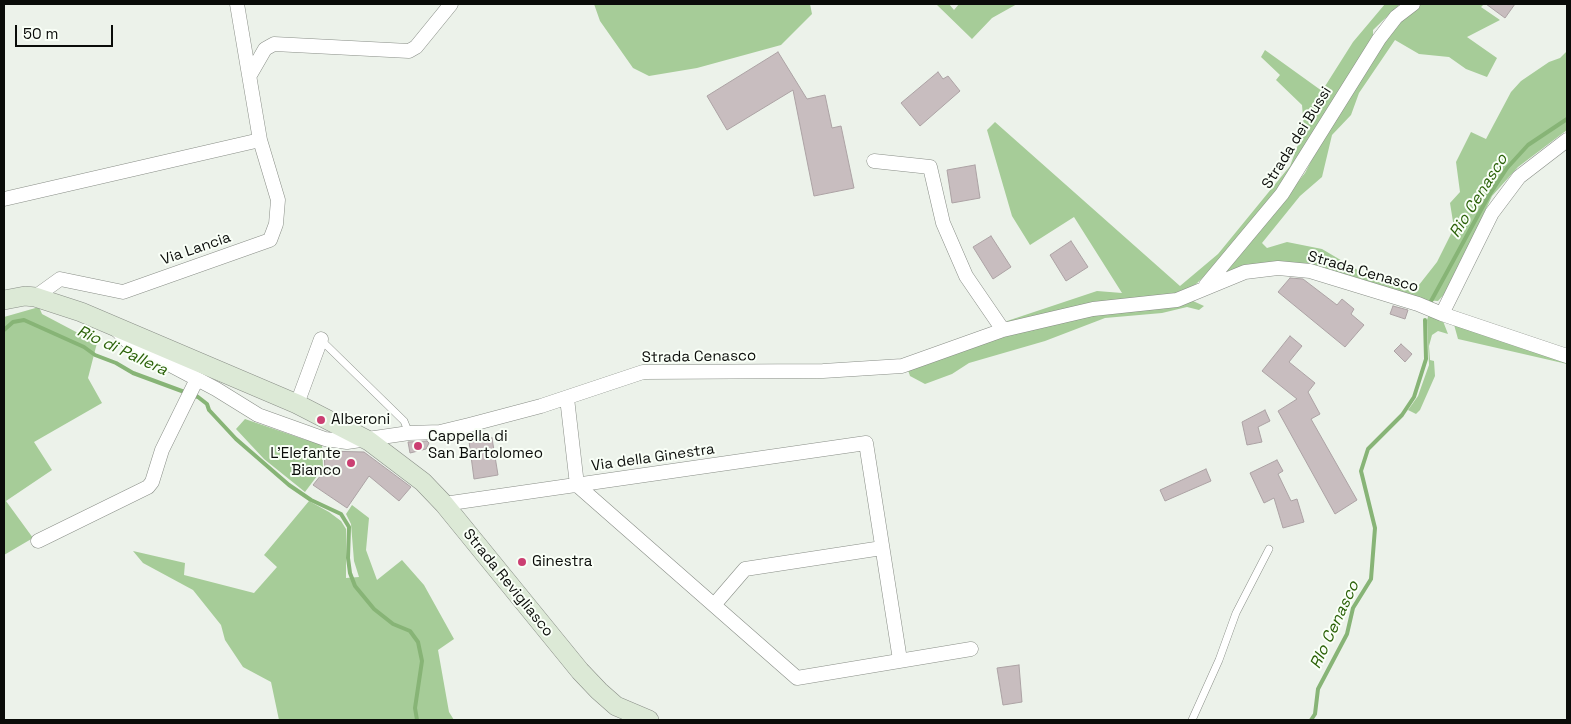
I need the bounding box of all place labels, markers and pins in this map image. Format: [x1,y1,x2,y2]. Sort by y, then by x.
place label: Alberoni [331,411,390,429]
marker: Alberoni [315,414,327,426]
place label: Cappella di San Bartolomeo [428,428,543,463]
marker: Cappella di San Bartolomeo [412,440,424,452]
place label: L'Elefante Bianco [270,445,341,480]
marker: L'Elefante Bianco [345,457,357,469]
place label: Ginestra [532,553,592,571]
marker: Ginestra [516,556,528,568]

